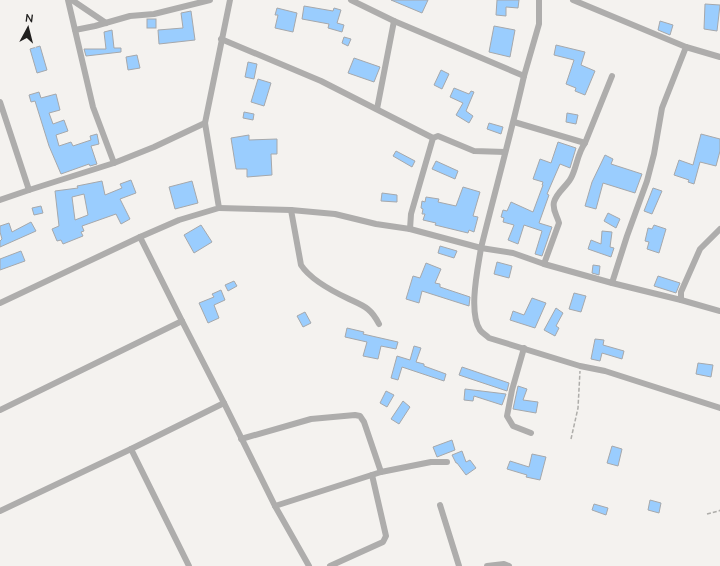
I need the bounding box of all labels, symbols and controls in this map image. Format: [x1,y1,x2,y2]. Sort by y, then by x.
north arrow [8,8,48,48]
text: N [24,11,34,27]

